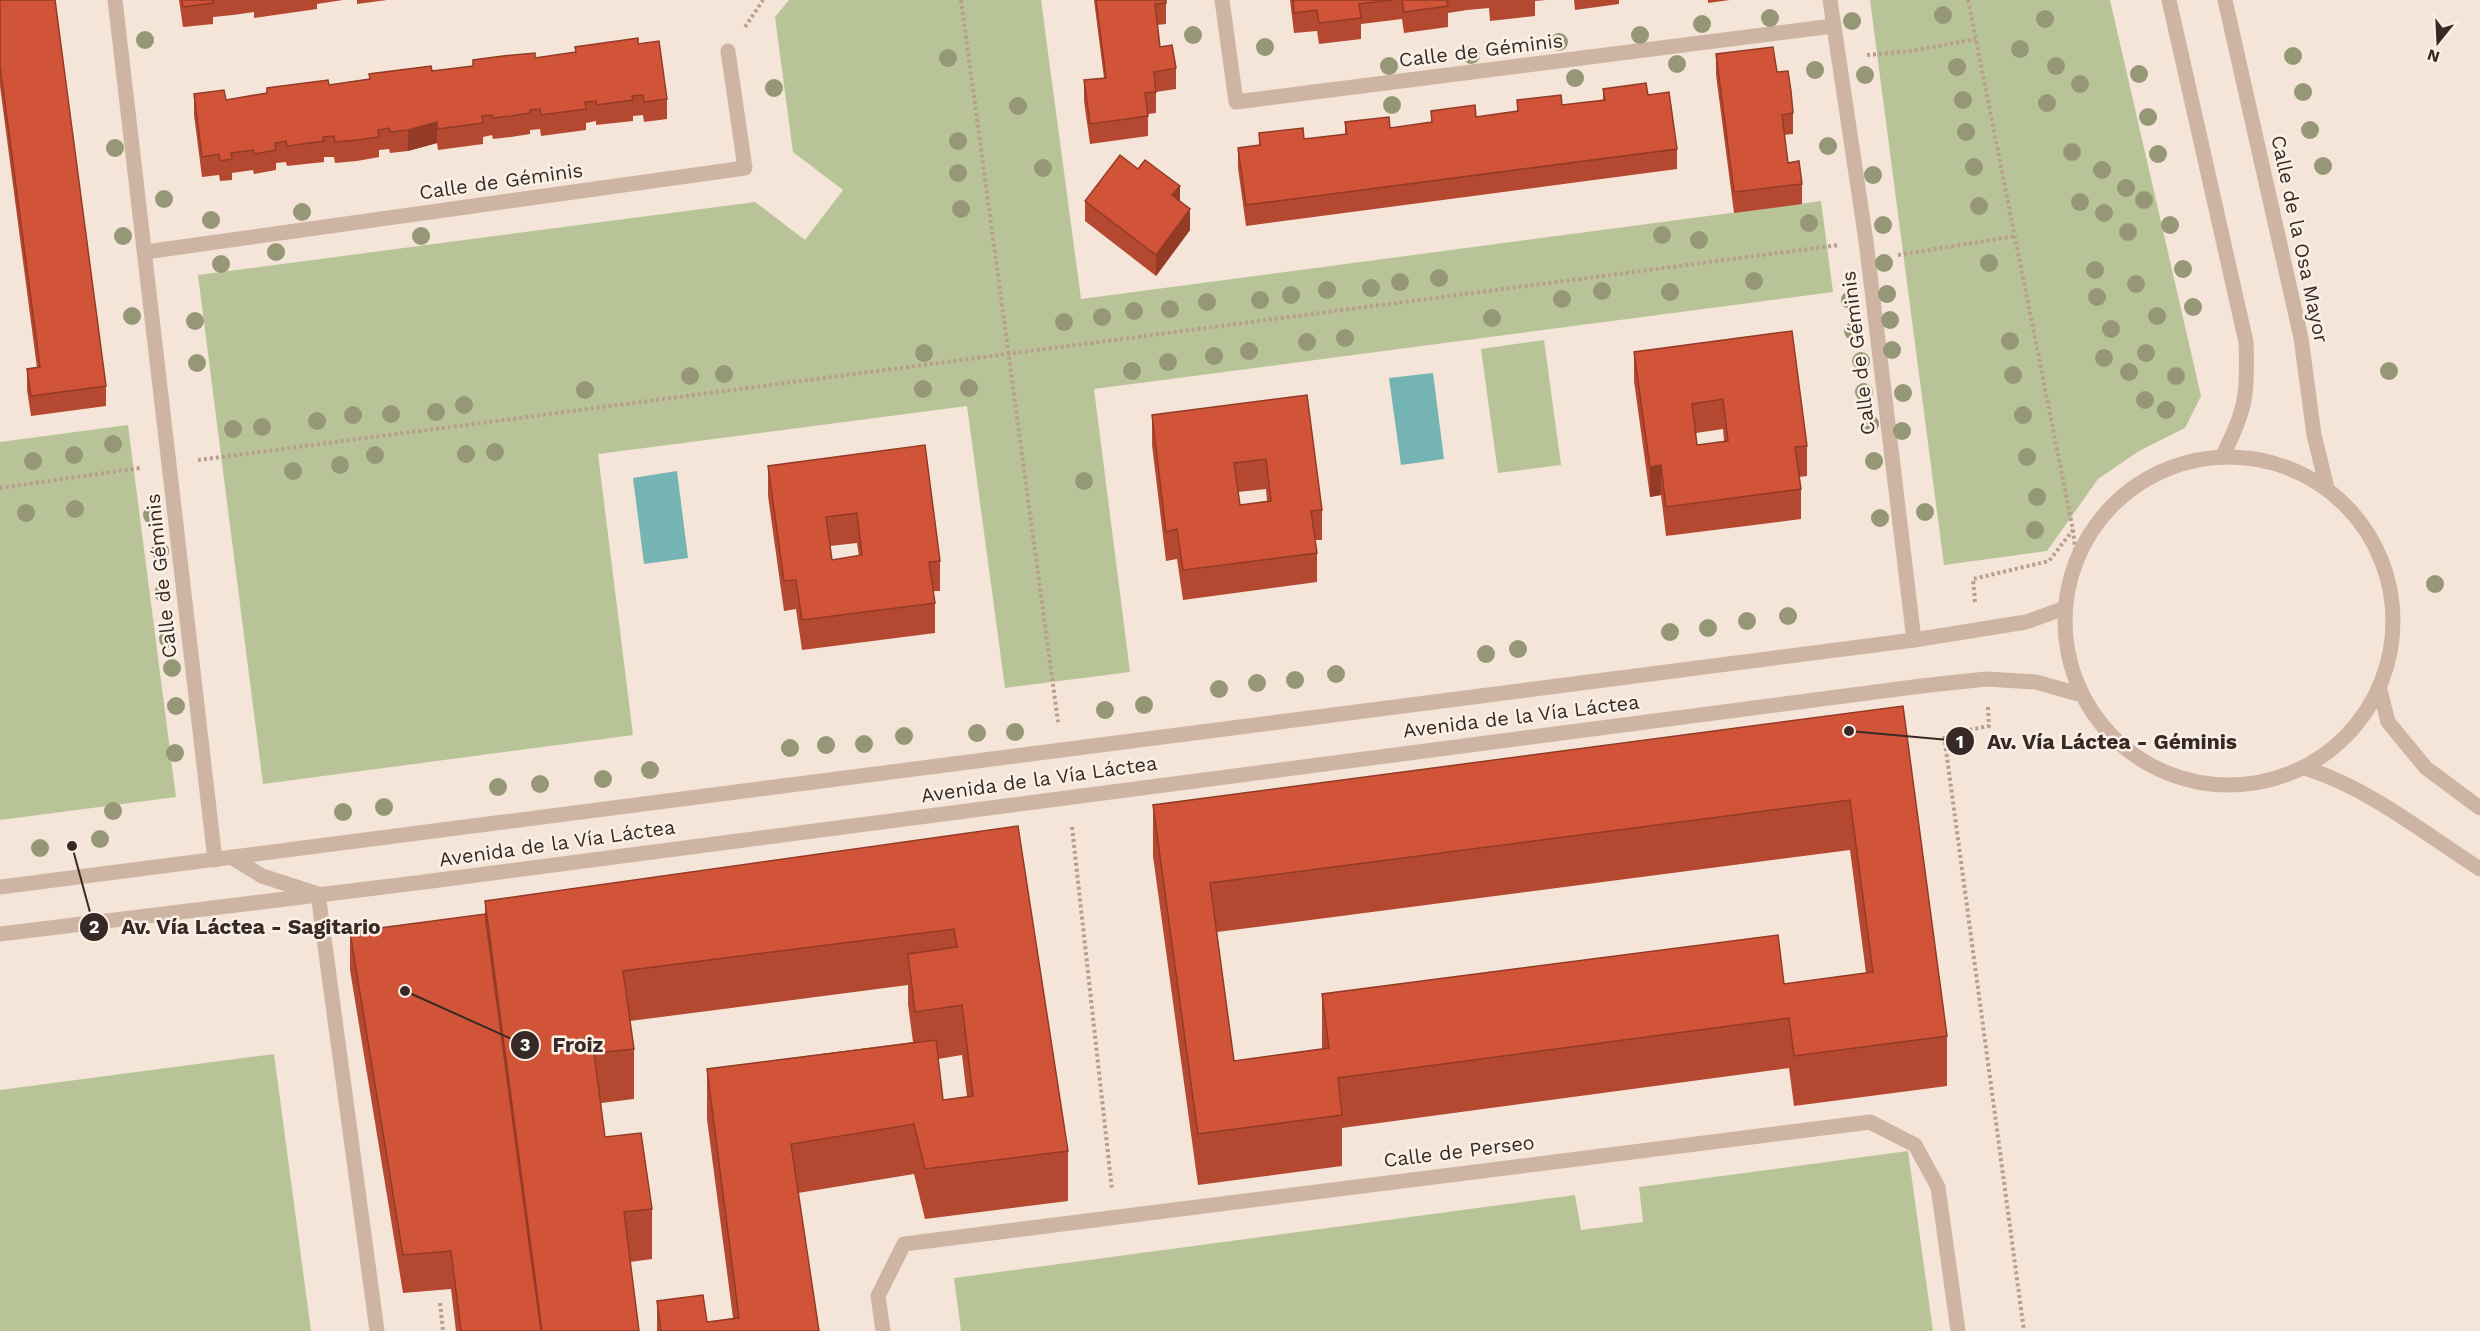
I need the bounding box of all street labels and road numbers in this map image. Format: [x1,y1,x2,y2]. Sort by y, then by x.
street label: Calle de Géminis [1398,28,1564,72]
street label: Calle de la Osa Mayor [2266,133,2334,345]
street label: Calle de Géminis [418,158,584,204]
street label: Calle de Géminis [1836,270,1880,436]
street label: Calle de Géminis [140,493,182,659]
street label: Avenida de la Vía Láctea [1401,690,1641,742]
street label: Avenida de la Vía Láctea [919,751,1159,807]
street label: Avenida de la Vía Láctea [437,815,677,871]
street label: Calle de Perseo [1382,1130,1536,1172]

